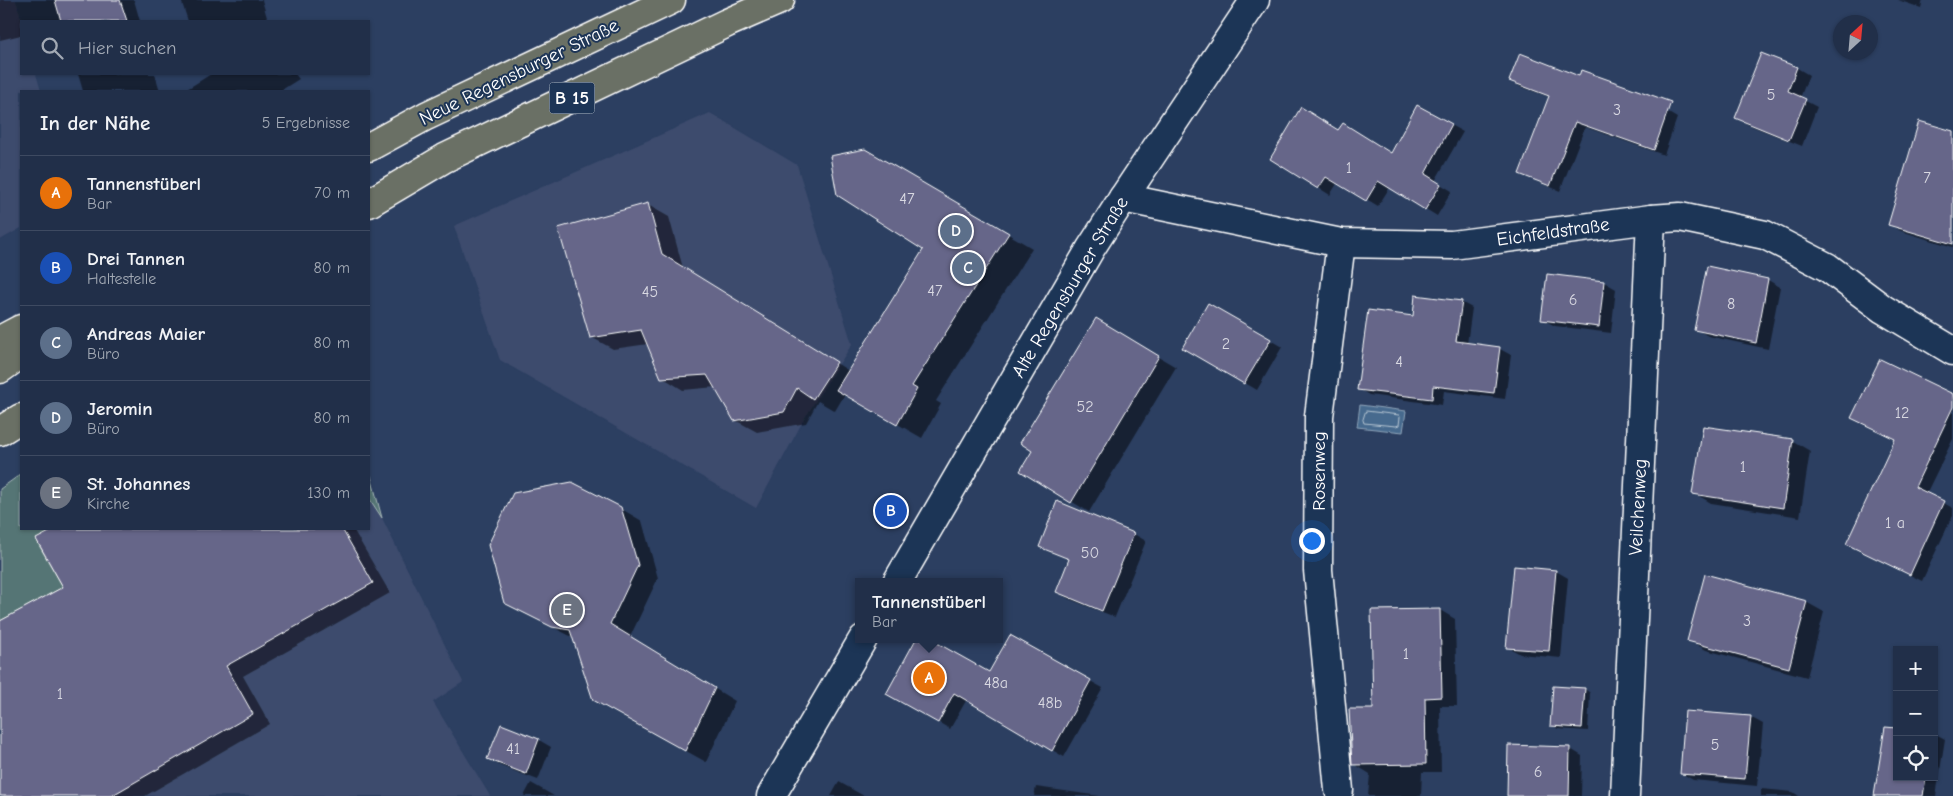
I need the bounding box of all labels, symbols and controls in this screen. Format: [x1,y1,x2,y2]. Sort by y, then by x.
street label: Neue Regensburger Straße [416,14,622,130]
north arrow [1833,15,1878,60]
search box [20,20,370,75]
icon: search [38,34,66,62]
text: Hier suchen [78,37,176,59]
road number: B 15 [550,82,594,114]
house number: 5 [1767,86,1775,104]
house number: 3 [1613,101,1621,119]
text: In der Nähe [40,111,150,135]
text: 5 Ergebnisse [262,114,350,132]
house number: 1 [1346,159,1352,177]
house number: 7 [1923,169,1931,187]
text: Tannenstüberl [87,173,201,195]
text: A [52,184,60,202]
text: 70 m [314,184,350,202]
house number: 47 [899,190,915,208]
street label: Alte Regensburger Straße [1007,192,1133,382]
text: Bar [87,195,112,213]
pin: D [940,212,972,250]
street label: Eichfeldstraße [1495,213,1611,251]
text: Drei Tannen [87,248,185,270]
pin: C [952,249,984,287]
text: B [51,259,61,277]
text: 80 m [313,259,350,277]
text: Haltestelle [87,270,156,288]
house number: 47 [927,282,943,300]
house number: 45 [642,283,658,301]
house number: 6 [1569,291,1577,309]
house number: 8 [1727,295,1735,313]
text: Andreas Maier [87,323,205,345]
text: C [51,334,61,352]
text: 80 m [313,334,350,352]
house number: 2 [1222,335,1230,353]
text: Büro [87,345,120,363]
house number: 4 [1395,353,1403,371]
text: Jeromin [87,398,153,420]
house number: 52 [1076,398,1094,416]
house number: 12 [1895,404,1909,422]
text: D [51,409,61,427]
text: 80 m [313,409,350,427]
text: Büro [87,420,120,438]
street label: Rosenweg [1308,431,1330,511]
street label: Veilchenweg [1624,458,1652,556]
house number: 1 [1740,458,1746,476]
text: St. Johannes [87,473,190,495]
text: E [51,484,61,502]
text: 130 m [307,484,350,502]
pin: B [875,492,907,530]
text: Kirche [87,495,130,513]
house number: 1 a [1885,514,1905,532]
your location [1299,528,1325,554]
house number: 50 [1081,544,1099,562]
popup [855,578,1003,643]
pin: E [551,591,583,629]
text: Tannenstüberl [872,591,986,613]
house number: 3 [1743,612,1751,630]
text: Bar [872,613,897,631]
house number: 1 [1403,645,1409,663]
map controls [1893,646,1938,781]
button: + [1893,646,1938,691]
pin: A [913,659,945,697]
house number: 48a [984,674,1008,692]
house number: 1 [57,685,63,703]
button: − [1893,691,1938,736]
house number: 48b [1038,694,1062,712]
house number: 5 [1711,736,1719,754]
button: locate [1893,736,1938,781]
house number: 41 [506,740,520,758]
house number: 6 [1534,763,1542,781]

